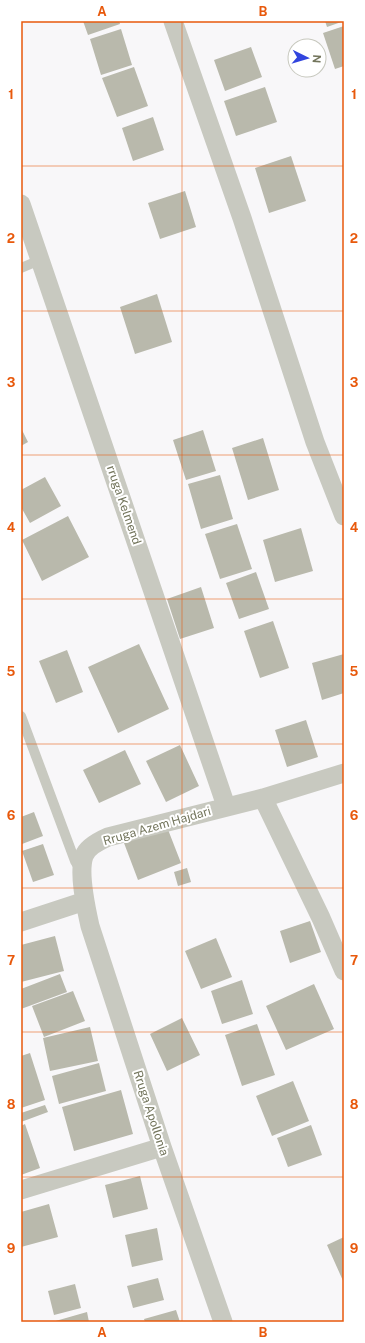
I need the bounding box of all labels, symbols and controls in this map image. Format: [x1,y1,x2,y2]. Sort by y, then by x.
text: A [97,4,107,19]
text: B [259,4,268,19]
north arrow [287,38,327,78]
text: N [311,54,323,64]
text: 1 [8,87,14,102]
text: 1 [351,87,357,102]
text: 2 [7,231,15,246]
text: 2 [350,231,358,246]
text: 3 [7,375,16,390]
text: 3 [350,375,359,390]
street label: rruga Kelmend [104,464,144,546]
text: 4 [7,520,16,535]
text: 4 [350,520,359,535]
text: 5 [7,664,16,679]
text: 5 [350,664,359,679]
street label: Rruga Azem Hajdari [102,804,212,848]
text: 6 [7,808,16,823]
text: 6 [350,808,359,823]
text: 7 [7,953,15,968]
text: 7 [350,953,358,968]
street label: Rruga Apollonia [131,1068,171,1158]
text: 8 [7,1097,16,1112]
text: 8 [350,1097,359,1112]
text: 9 [7,1241,15,1256]
text: 9 [350,1241,358,1256]
text: A [97,1325,107,1340]
text: B [259,1325,268,1340]

